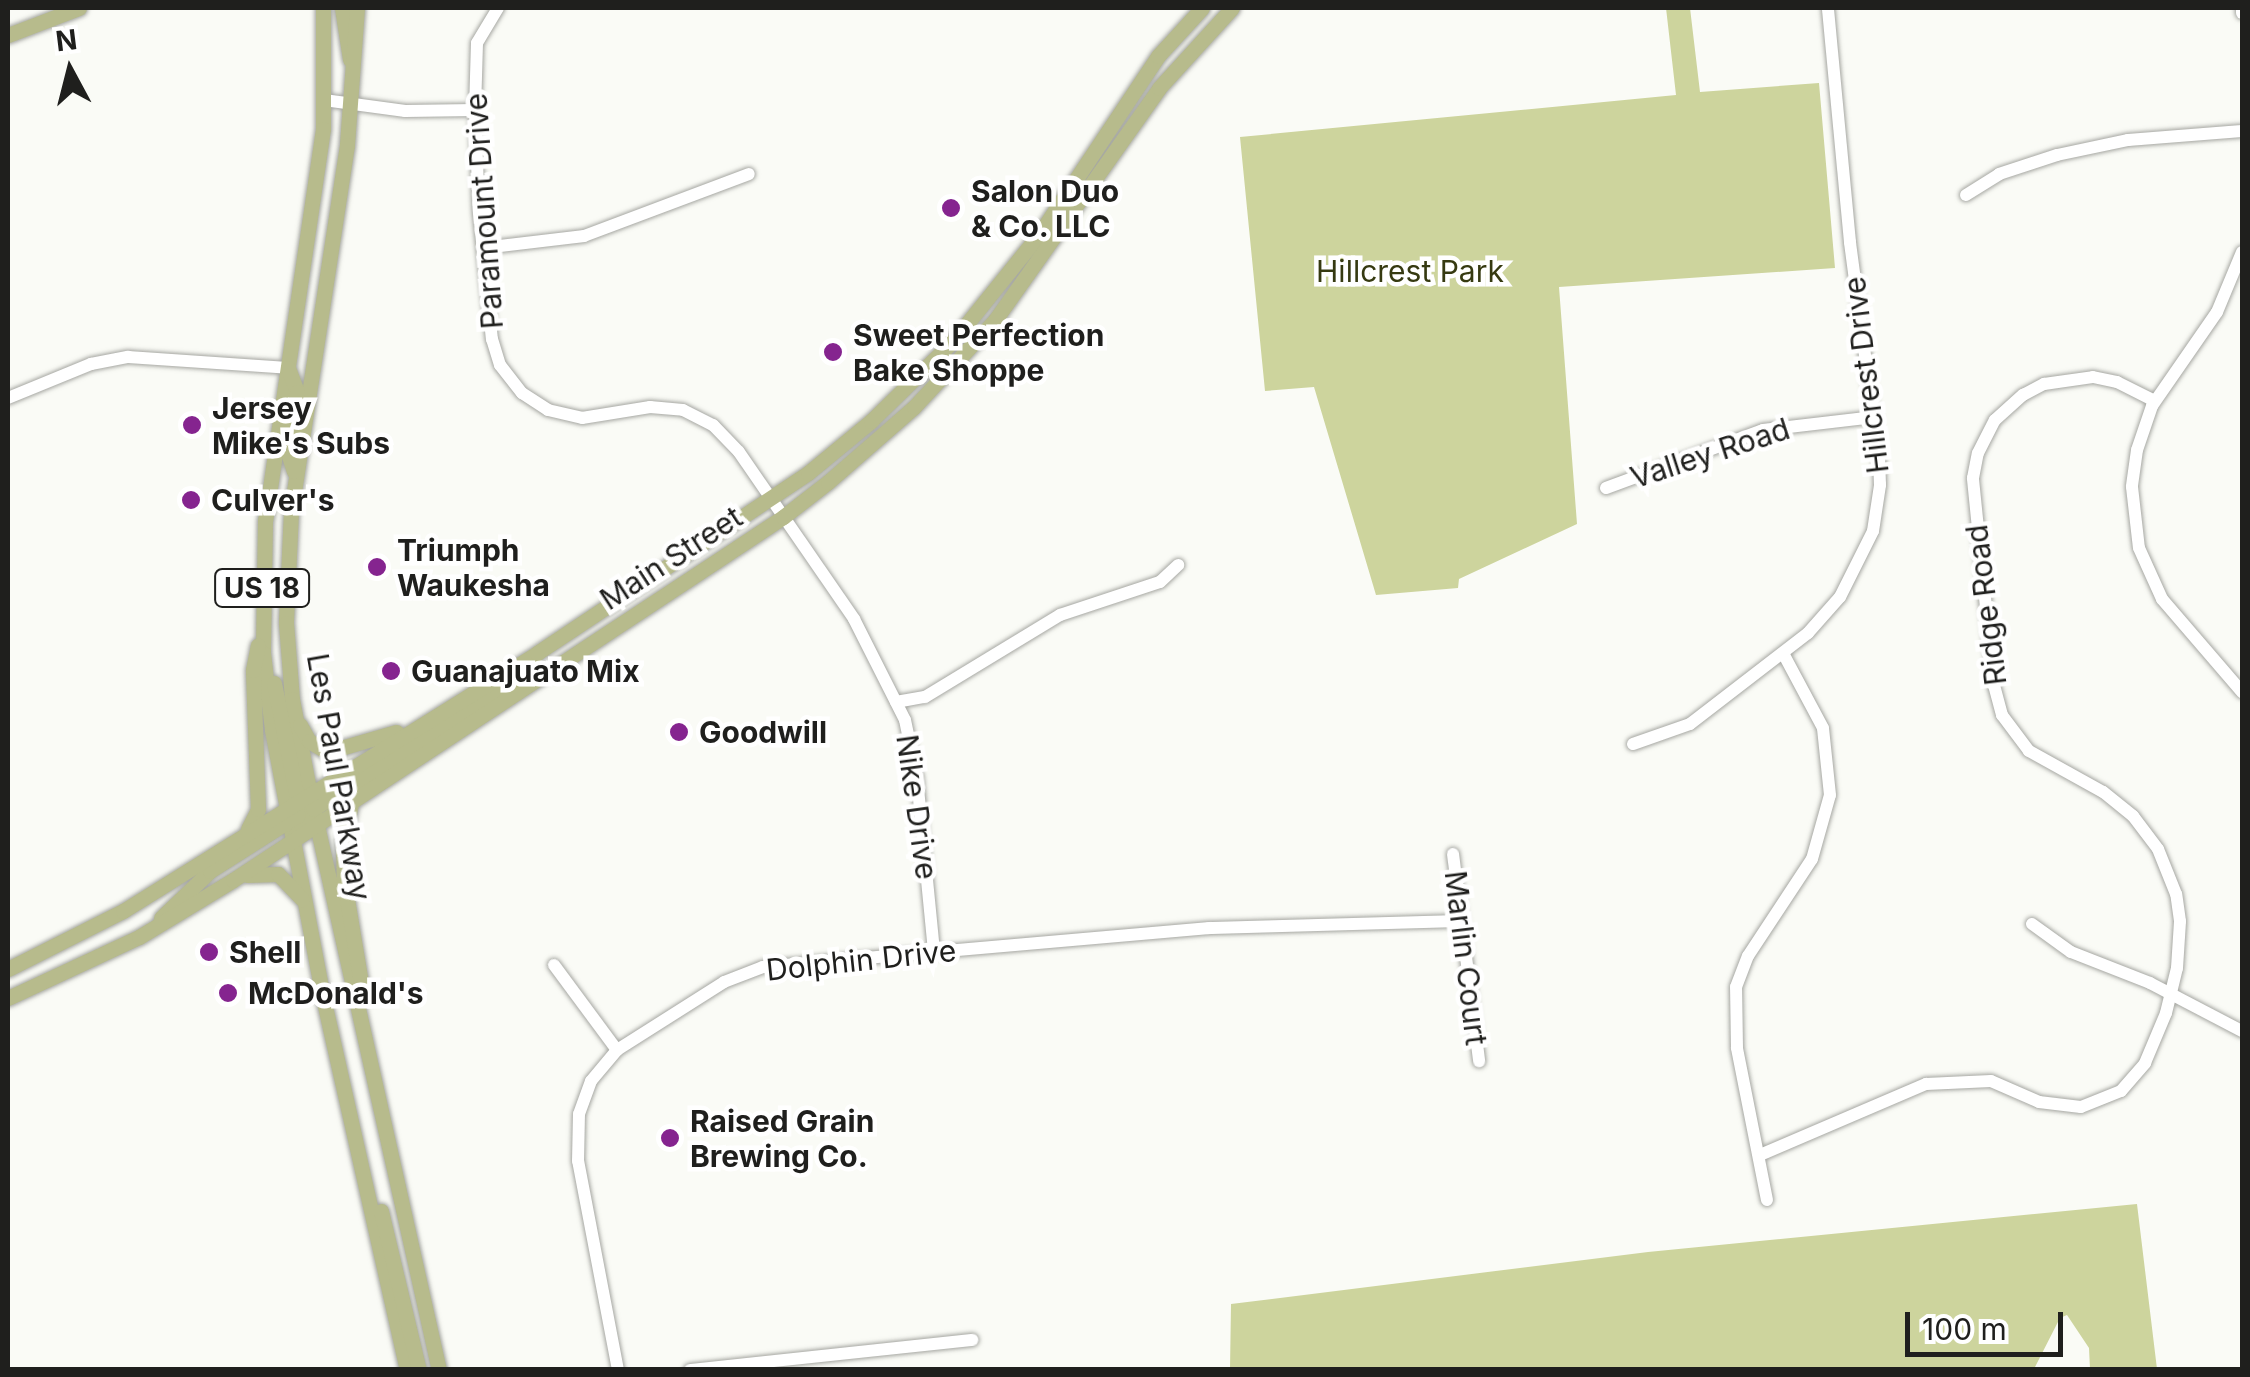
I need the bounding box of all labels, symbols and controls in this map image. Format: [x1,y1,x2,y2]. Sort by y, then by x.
north arrow [20,20,120,120]
text: N [54,22,79,58]
street label: Paramount Drive [458,92,510,330]
place label: Salon Duo & Co. LLC [971,173,1119,244]
marker: Salon Duo & Co. LLC [940,197,962,219]
park label: Hillcrest Park [1316,253,1504,289]
street label: Hillcrest Drive [1836,275,1896,475]
place label: Sweet Perfection Bake Shoppe [853,317,1104,388]
marker: Sweet Perfection Bake Shoppe [822,341,844,363]
place label: Jersey Mike's Subs [212,390,390,460]
street label: Valley Road [1626,410,1794,496]
marker: Jersey Mike's Subs [181,414,203,436]
place label: Culver's [211,482,335,518]
marker: Culver's [180,489,202,511]
street label: Main Street [593,499,749,617]
street label: Ridge Road [1958,523,2014,687]
place label: Triumph Waukesha [397,532,550,602]
marker: Triumph Waukesha [366,556,388,578]
road number: US 18 [212,565,312,611]
street label: Les Paul Parkway [300,651,378,903]
place label: Guanajuato Mix [411,653,640,689]
marker: Guanajuato Mix [380,660,402,682]
place label: Goodwill [699,714,827,750]
marker: Goodwill [668,721,690,743]
street label: Nike Drive [889,732,945,882]
street label: Marlin Court [1437,869,1495,1047]
street label: Dolphin Drive [764,932,958,988]
place label: Shell [229,934,301,970]
marker: Shell [198,941,220,963]
place label: McDonald's [248,975,424,1011]
marker: McDonald's [217,982,239,1004]
place label: Raised Grain Brewing Co. [690,1103,874,1174]
marker: Raised Grain Brewing Co. [659,1127,681,1149]
scale bar [1910,1292,2068,1354]
text: 100 m [1922,1311,2007,1347]

